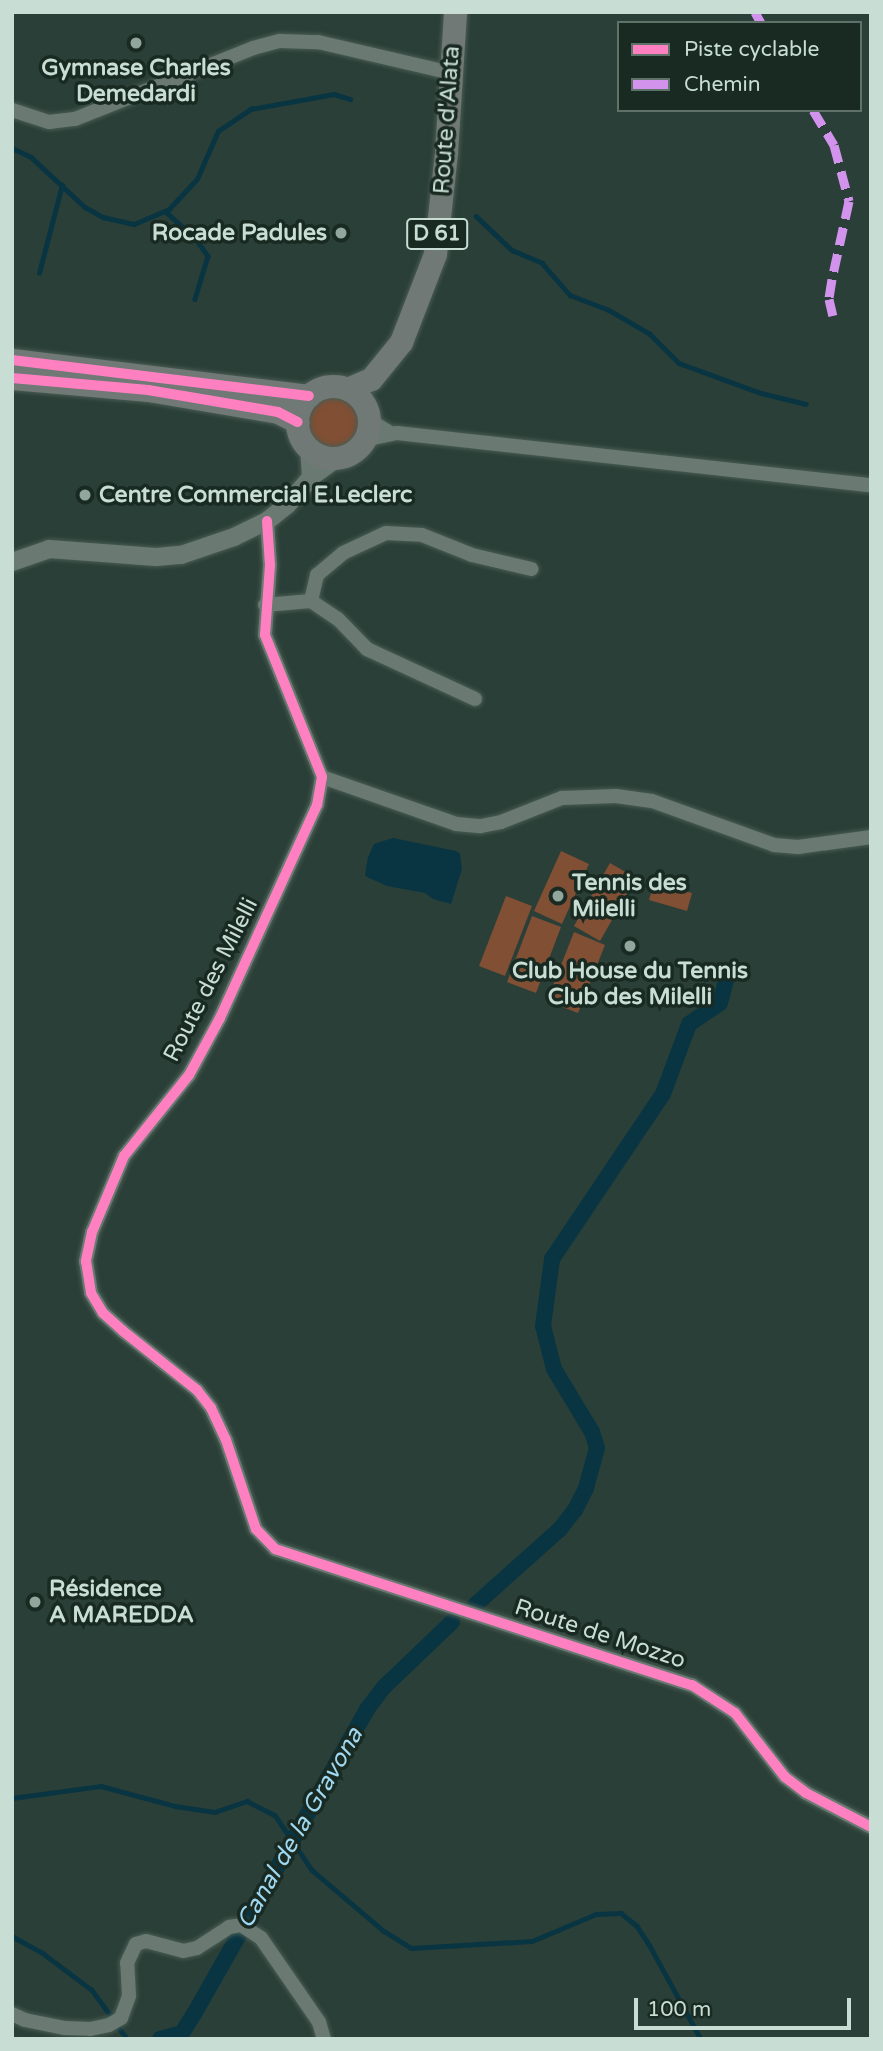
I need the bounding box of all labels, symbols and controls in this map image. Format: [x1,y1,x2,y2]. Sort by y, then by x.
legend [617,21,862,112]
marker: Gymnase Charles Demedardi [128,35,144,51]
text: Piste cyclable [684,37,819,62]
street label: Route d'Alata [428,45,466,195]
place label: Gymnase Charles Demedardi [41,54,231,108]
text: Chemin [684,72,761,97]
road number: D 61 [406,216,468,252]
place label: Rocade Padules [152,219,327,247]
marker: Rocade Padules [333,225,349,241]
place label: Centre Commercial E.Leclerc [99,481,412,509]
marker: Centre Commercial E.Leclerc [77,487,93,503]
place label: Tennis des Milelli [572,869,687,923]
marker: Tennis des Milelli [550,888,566,904]
street label: Route des Milelli [158,893,264,1067]
marker: Club House du Tennis Club des Milelli [622,938,638,954]
place label: Club House du Tennis Club des Milelli [512,957,748,1011]
place label: Résidence A MAREDDA [49,1575,194,1629]
street label: Route de Mozzo [511,1593,689,1675]
marker: Résidence A MAREDDA [27,1594,43,1610]
water label: Canal de la Gravona [231,1722,369,1934]
scale bar [638,1984,855,2028]
text: 100 m [647,1997,711,2022]

